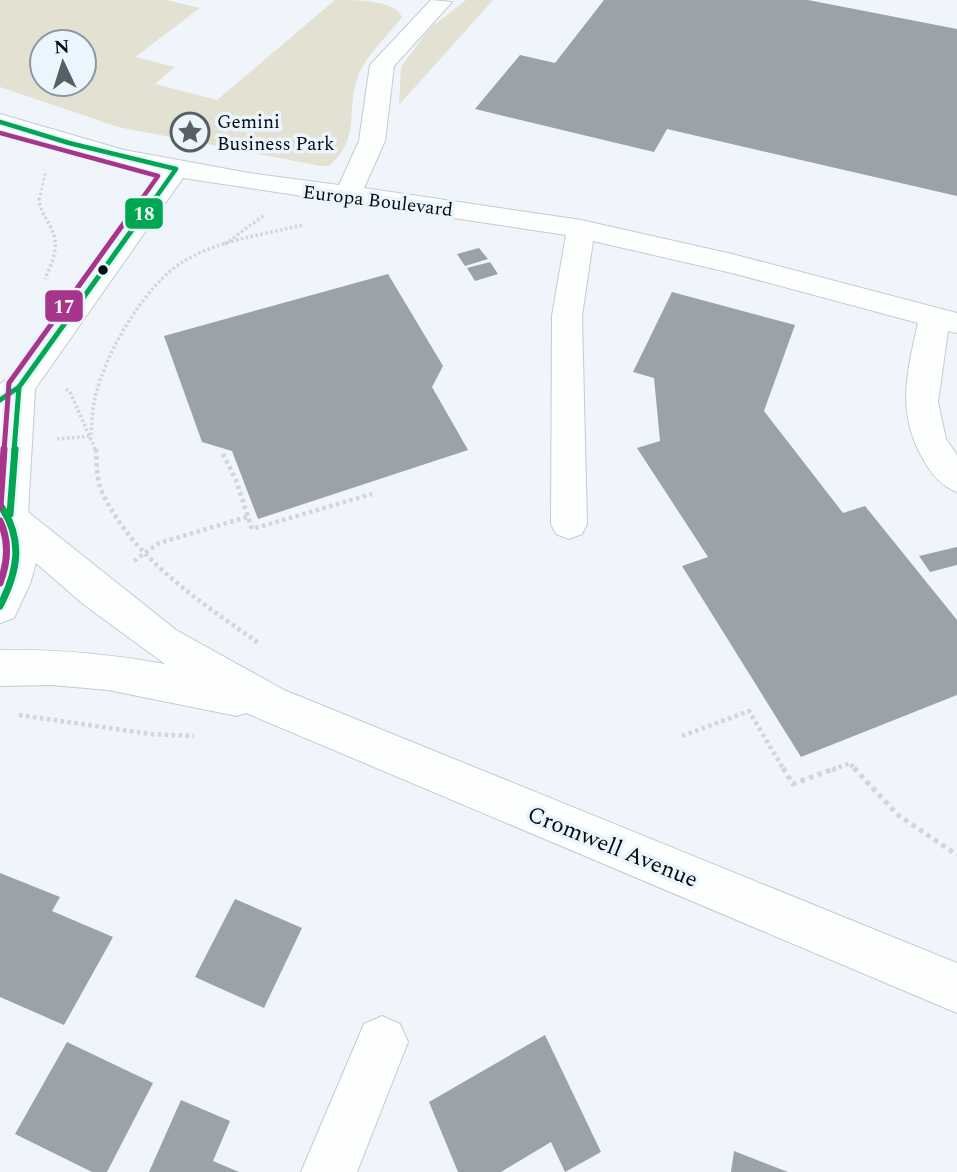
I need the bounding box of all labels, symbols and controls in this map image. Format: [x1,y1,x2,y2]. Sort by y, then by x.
north arrow [28,28,98,98]
text: N [53,33,71,63]
place label: Gemini Business Park [217,108,335,159]
place icon: Gemini Business Park [169,111,211,153]
street label: Europa Boulevard [301,178,454,225]
line badge: 18 [124,197,164,230]
text: 18 [133,200,155,229]
unlabelled marker [96,263,110,277]
line badge: 17 [44,289,84,323]
text: 17 [53,293,75,322]
street label: Cromwell Avenue [522,797,703,898]

